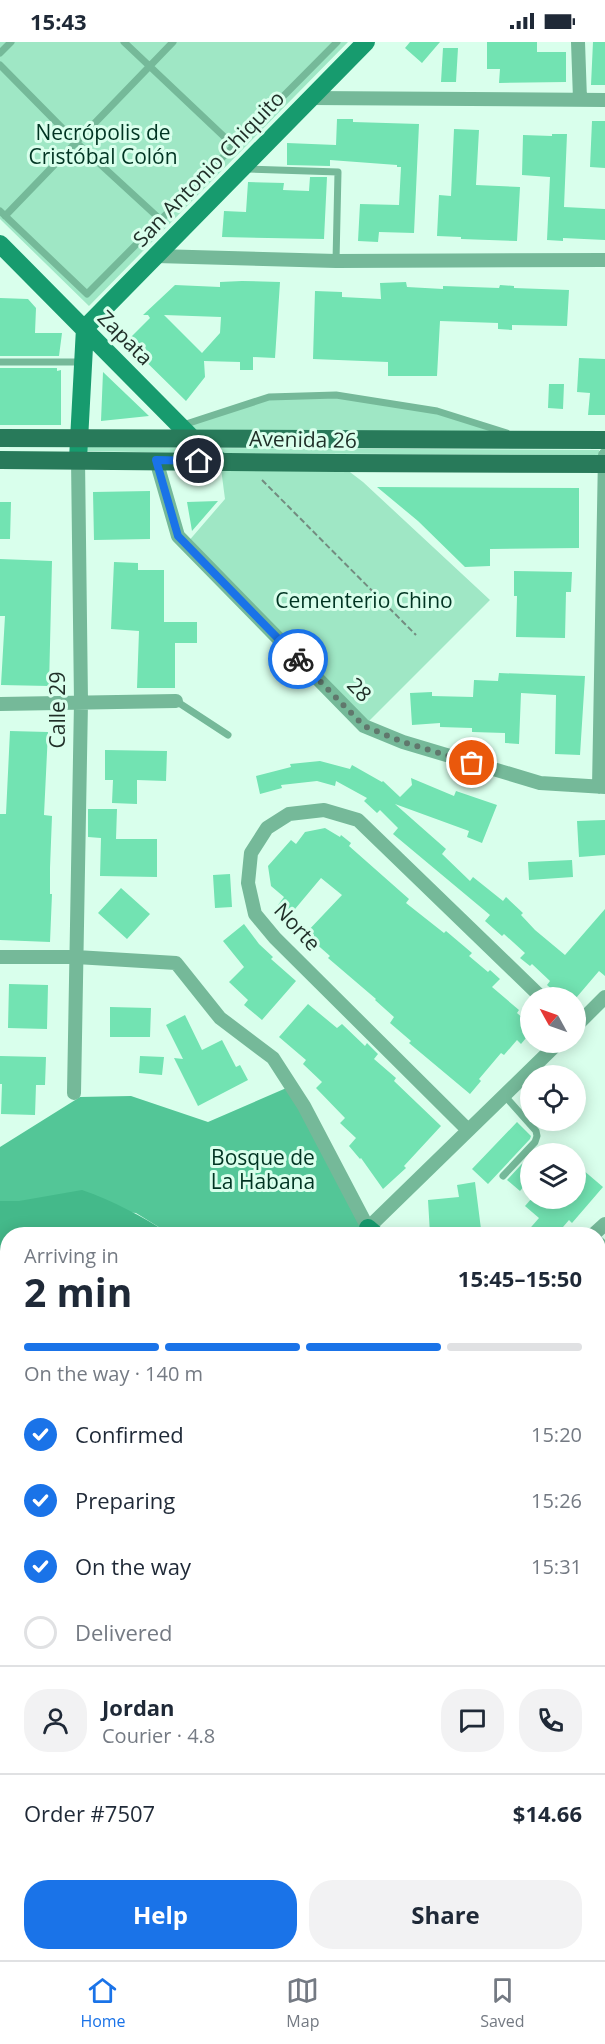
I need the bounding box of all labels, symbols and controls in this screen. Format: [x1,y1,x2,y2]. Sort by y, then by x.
text: 15:43 [30,6,87,36]
street label: San Antonio Chiquito [126,84,290,252]
park label: Necrópolis de Cristóbal Colón [28,118,178,170]
street label: Zapata [92,304,159,371]
street label: Avenida 26 [249,424,357,454]
pin [173,435,224,486]
icon: home [182,444,215,477]
park label: Cementerio Chino [275,586,453,614]
courier [268,629,328,689]
icon: bike [282,643,315,676]
street label: 28 [341,671,378,708]
street label: Calle 29 [43,672,71,748]
pin [446,737,497,788]
icon: bag [455,746,488,779]
street label: Norte [268,896,327,956]
north arrow [520,987,586,1053]
map controls [520,987,586,1209]
button: locate [520,1065,586,1131]
park label: Bosque de La Habana [211,1143,315,1195]
button: layers [520,1143,586,1209]
text: Arriving in [24,1242,119,1269]
text: 15:45–15:50 [458,1263,582,1293]
text: 2 min [24,1265,132,1318]
text: On the way · 140 m [24,1360,203,1387]
icon: check [24,1418,57,1451]
text: Confirmed [75,1419,184,1449]
text: 15:20 [531,1421,582,1448]
icon: check [24,1484,57,1517]
text: Preparing [75,1485,175,1515]
text: 15:26 [531,1487,582,1514]
icon: check [24,1550,57,1583]
text: On the way [75,1551,191,1581]
text: 15:31 [531,1553,582,1580]
text: Delivered [75,1617,173,1647]
button: person [24,1689,87,1752]
button: chat [441,1689,504,1752]
button: phone [519,1689,582,1752]
text: Jordan [102,1692,175,1722]
text: Courier · 4.8 [102,1722,215,1749]
text: Order #7507 [24,1798,155,1828]
text: $14.66 [513,1798,582,1828]
button: Help [24,1880,297,1949]
button: Share [309,1880,582,1949]
tab: Home [80,1974,126,2032]
tab: Map [286,1974,319,2032]
tab: Saved [480,1974,525,2032]

